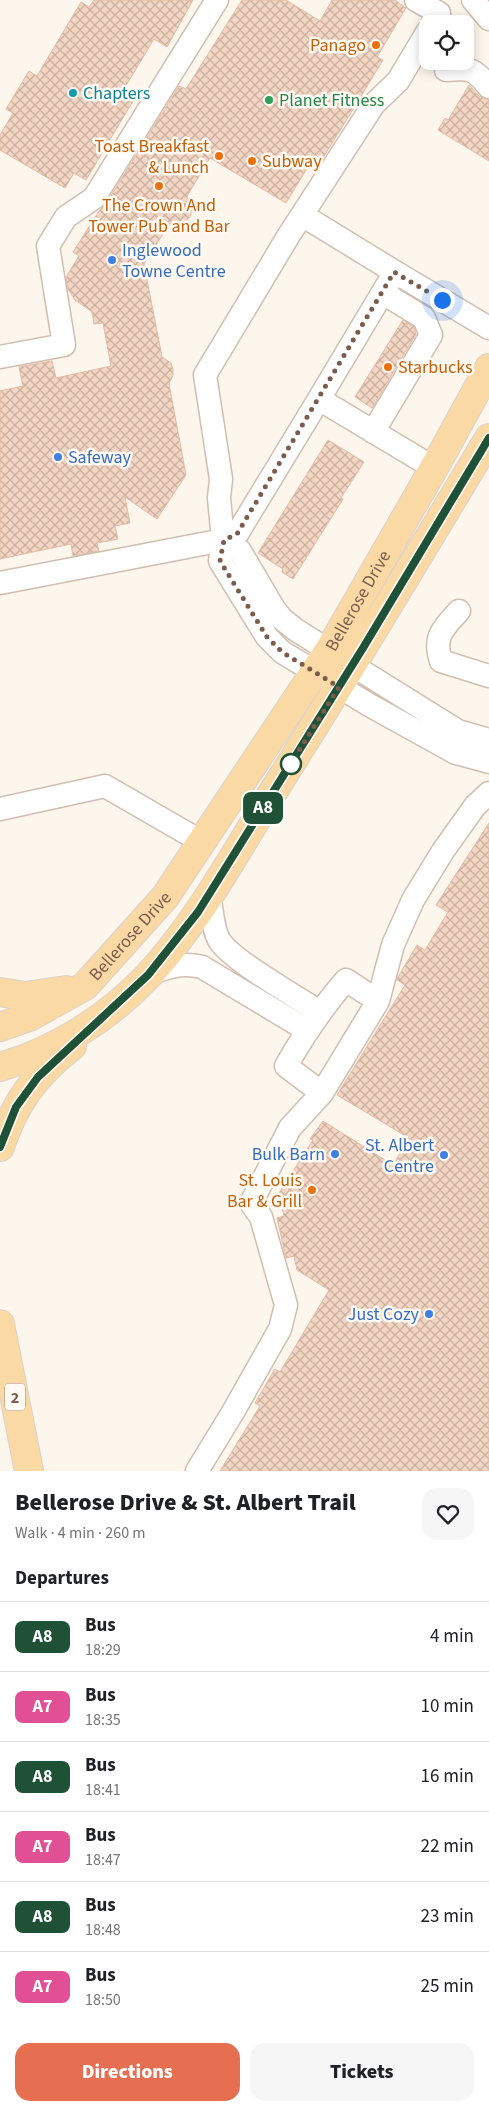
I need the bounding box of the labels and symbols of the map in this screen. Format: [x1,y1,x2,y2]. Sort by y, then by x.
place label: Panago [310,33,366,58]
marker: Panago [370,39,382,51]
place label: Chapters [83,81,150,106]
marker: Chapters [67,87,79,99]
place label: Planet Fitness [279,88,384,113]
marker: Planet Fitness [263,94,275,106]
place label: Toast Breakfast & Lunch [95,134,209,180]
place label: Subway [262,149,322,174]
marker: Toast Breakfast & Lunch [213,150,225,162]
marker: Subway [246,155,258,167]
marker: The Crown And Tower Pub and Bar [153,180,165,192]
place label: The Crown And Tower Pub and Bar [88,193,231,239]
place label: Inglewood Towne Centre [122,238,226,284]
marker: Inglewood Towne Centre [106,254,118,266]
your location [430,288,455,313]
place label: Starbucks [398,355,473,380]
marker: Starbucks [382,361,394,373]
place label: Safeway [68,445,132,470]
marker: Safeway [52,451,64,463]
street label: Bellerose Drive [319,546,397,656]
unlabelled marker [280,753,302,775]
line badge: A8 [240,792,286,824]
street label: Bellerose Drive [83,886,177,986]
place label: St. Albert Centre [365,1133,434,1179]
place label: Bulk Barn [252,1142,325,1167]
marker: Bulk Barn [329,1148,341,1160]
marker: St. Albert Centre [438,1149,450,1161]
place label: St. Louis Bar & Grill [227,1168,302,1214]
marker: St. Louis Bar & Grill [306,1184,318,1196]
place label: Just Cozy [348,1302,420,1327]
marker: Just Cozy [423,1308,435,1320]
road number: 2 [5,1384,25,1410]

